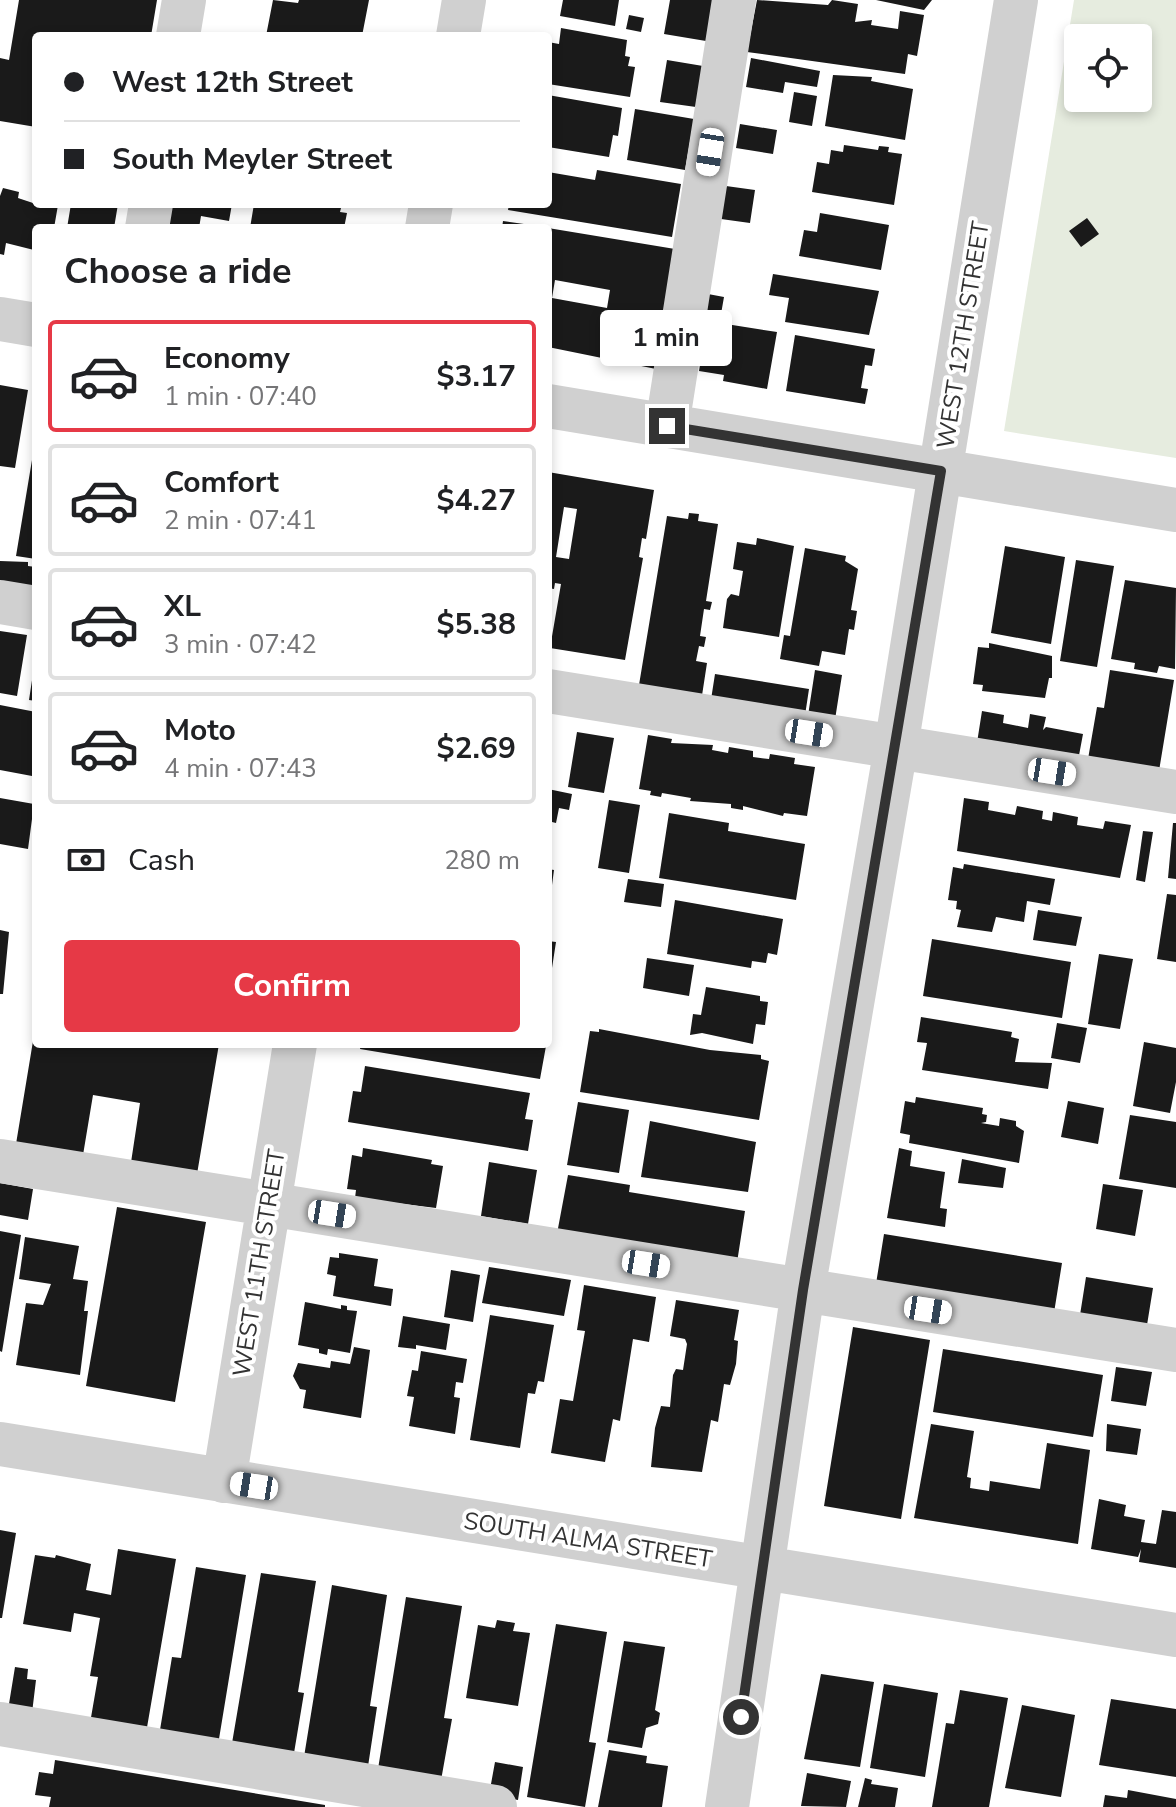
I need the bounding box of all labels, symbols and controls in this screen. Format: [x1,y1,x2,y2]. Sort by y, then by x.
map controls [1064,24,1152,112]
button: locate [1064,24,1152,112]
text: West 12th Street [112,62,353,103]
car [694,126,726,178]
text: South Meyler Street [112,139,392,180]
street label: WEST 12TH STREET [929,218,997,451]
text: Choose a ride [64,247,292,296]
callout: 1 min [601,310,733,366]
text: 1 min [632,320,700,355]
text: Economy [164,338,290,379]
icon: car [68,340,140,412]
text: $3.17 [437,356,516,397]
text: 1 min · 07:40 [164,379,317,414]
route end [649,408,685,444]
text: Comfort [164,462,279,503]
icon: car [68,464,140,536]
text: $4.27 [437,480,516,521]
text: 2 min · 07:41 [164,503,317,538]
text: XL [164,586,201,627]
icon: car [68,588,140,660]
text: $5.38 [437,604,516,645]
text: 3 min · 07:42 [164,627,317,662]
text: Moto [164,710,236,751]
icon: car [68,712,140,784]
car [783,717,835,749]
text: $2.69 [437,728,516,769]
text: 4 min · 07:43 [164,751,317,786]
car [1026,756,1078,788]
icon: cash [64,838,108,882]
text: Cash [128,840,195,881]
text: 280 m [444,843,520,878]
button: Confirm [64,940,520,1032]
street label: WEST 11TH STREET [225,1146,293,1379]
car [306,1198,358,1230]
car [620,1248,672,1280]
car [902,1294,954,1326]
car [228,1470,280,1502]
street label: SOUTH ALMA STREET [461,1505,715,1576]
route start [723,1699,759,1735]

